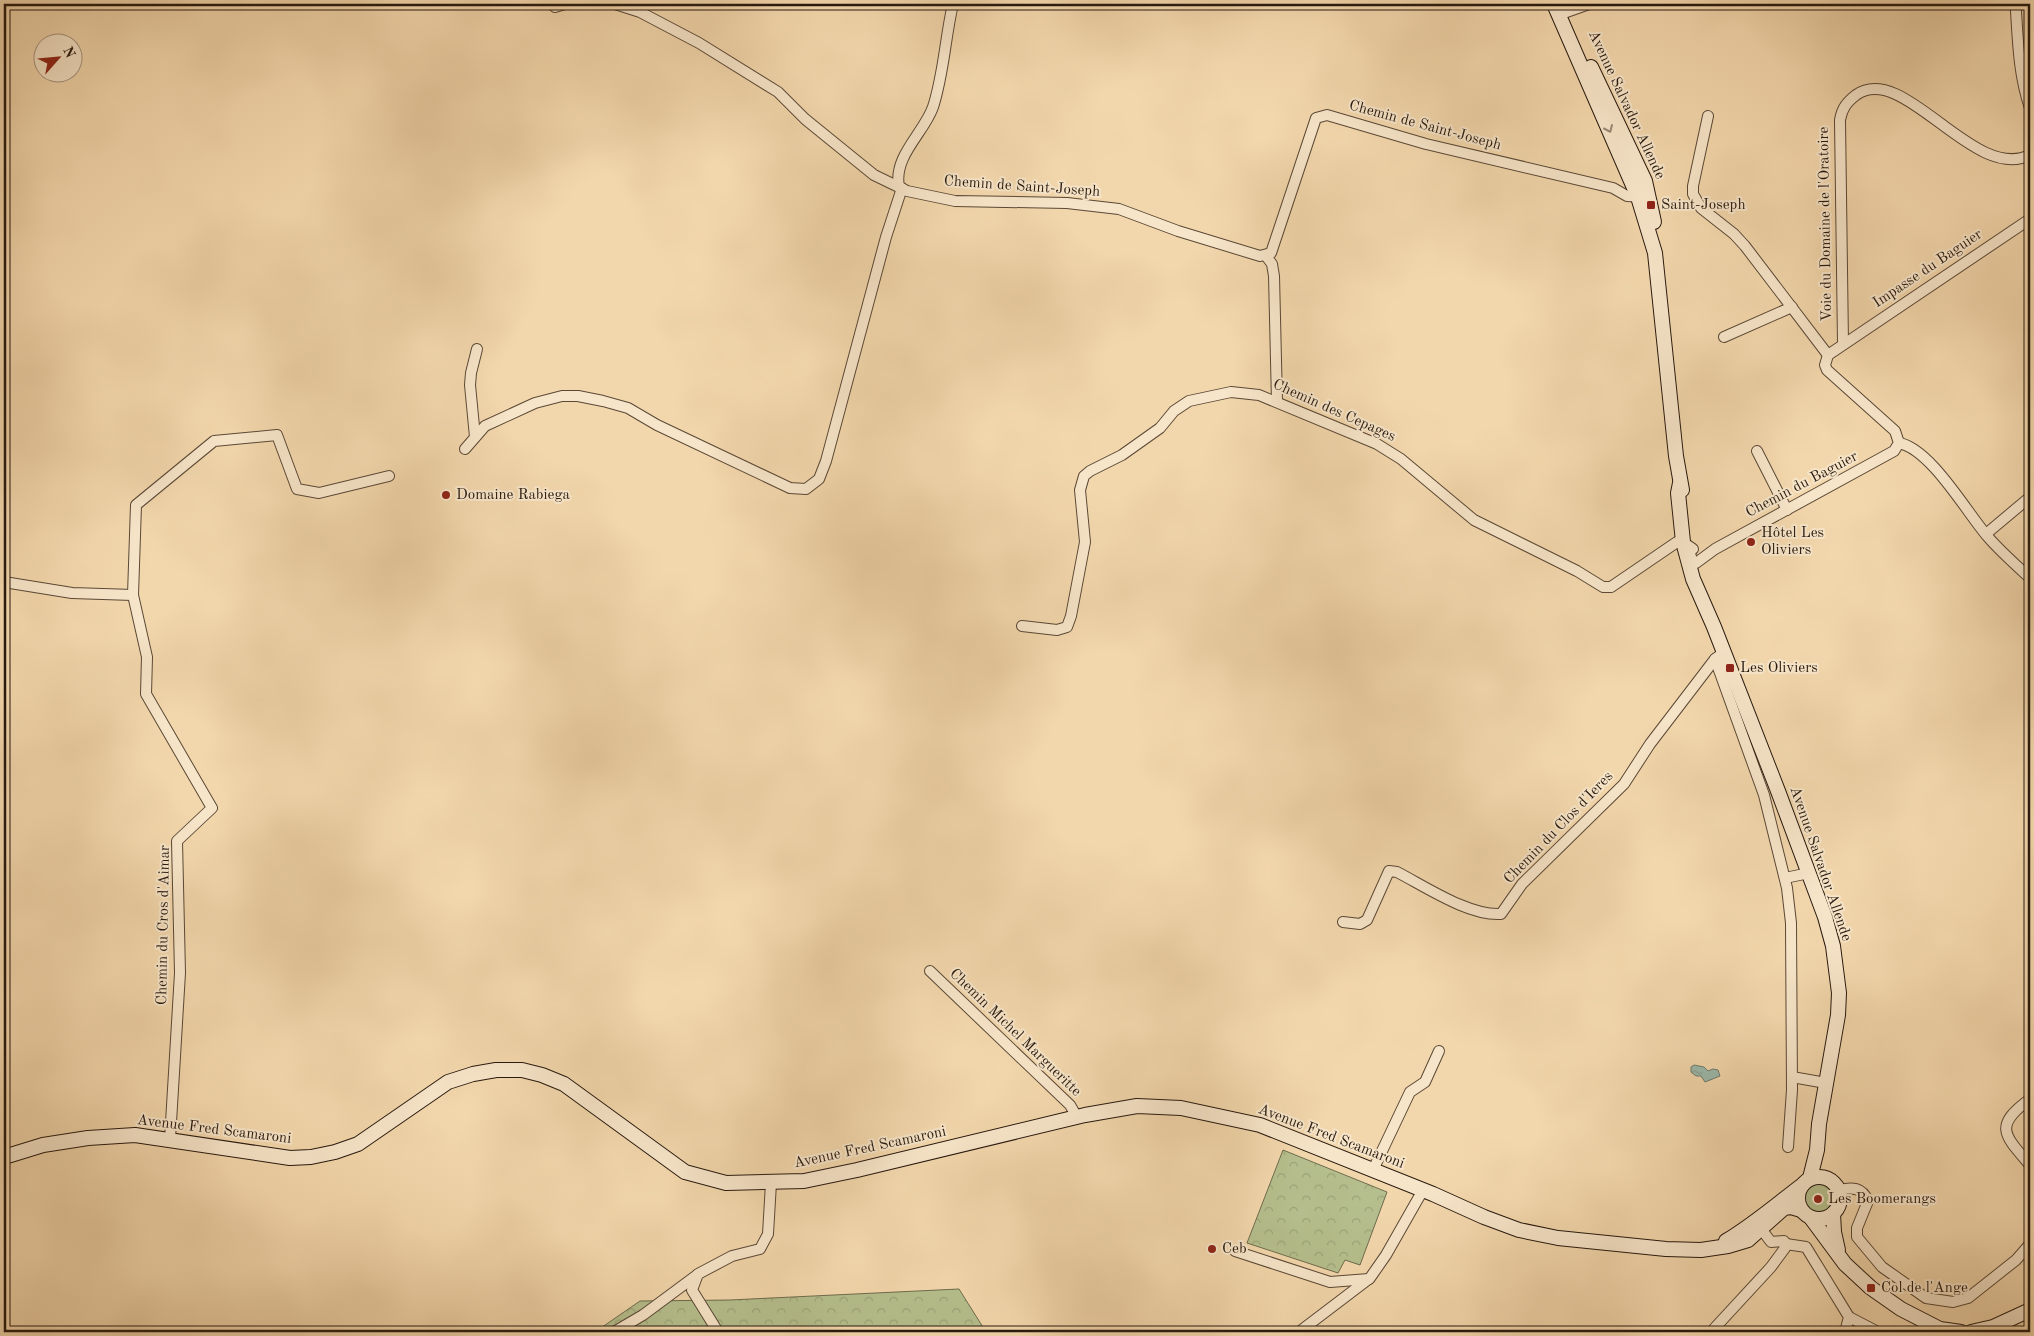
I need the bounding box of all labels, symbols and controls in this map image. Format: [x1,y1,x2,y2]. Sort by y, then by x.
street label: Avenue Salvador Allende [1585,28,1667,182]
north arrow [32,32,82,82]
text: N [60,45,77,61]
street label: Chemin de Saint-Joseph [1347,98,1503,154]
one-way arrow [1602,124,1613,133]
street label: Voie du Domaine de l'Oratoire [1817,126,1835,322]
street label: Chemin de Saint-Joseph [943,174,1101,200]
place label: Saint-Joseph [1661,198,1746,213]
marker: Saint-Joseph [1645,199,1657,211]
street label: Impasse du Baguier [1871,227,1985,311]
street label: Chemin des Cepages [1270,377,1398,445]
street label: Chemin du Baguier [1744,449,1860,521]
place label: Domaine Rabiega [456,488,571,503]
marker: Domaine Rabiega [440,489,452,501]
place label: Hôtel Les Oliviers [1761,526,1824,558]
marker: Hôtel Les Oliviers [1745,536,1757,548]
place label: Les Oliviers [1740,661,1818,676]
marker: Les Oliviers [1724,662,1736,674]
street label: Chemin du Clos d'Ieres [1502,769,1616,887]
street label: Avenue Salvador Allende [1786,785,1854,943]
street label: Chemin du Cros d'Aimar [155,845,173,1005]
street label: Chemin Michel Margueritte [946,966,1084,1100]
street label: Avenue Fred Scamaroni [1256,1102,1406,1172]
street label: Avenue Fred Scamaroni [136,1113,292,1147]
street label: Avenue Fred Scamaroni [792,1125,948,1171]
place label: Les Boomerangs [1828,1192,1936,1207]
marker: Les Boomerangs [1812,1193,1824,1205]
place label: Ceb [1222,1242,1247,1257]
marker: Ceb [1206,1243,1218,1255]
place label: Col de l'Ange [1881,1281,1968,1296]
marker: Col de l'Ange [1865,1282,1877,1294]

